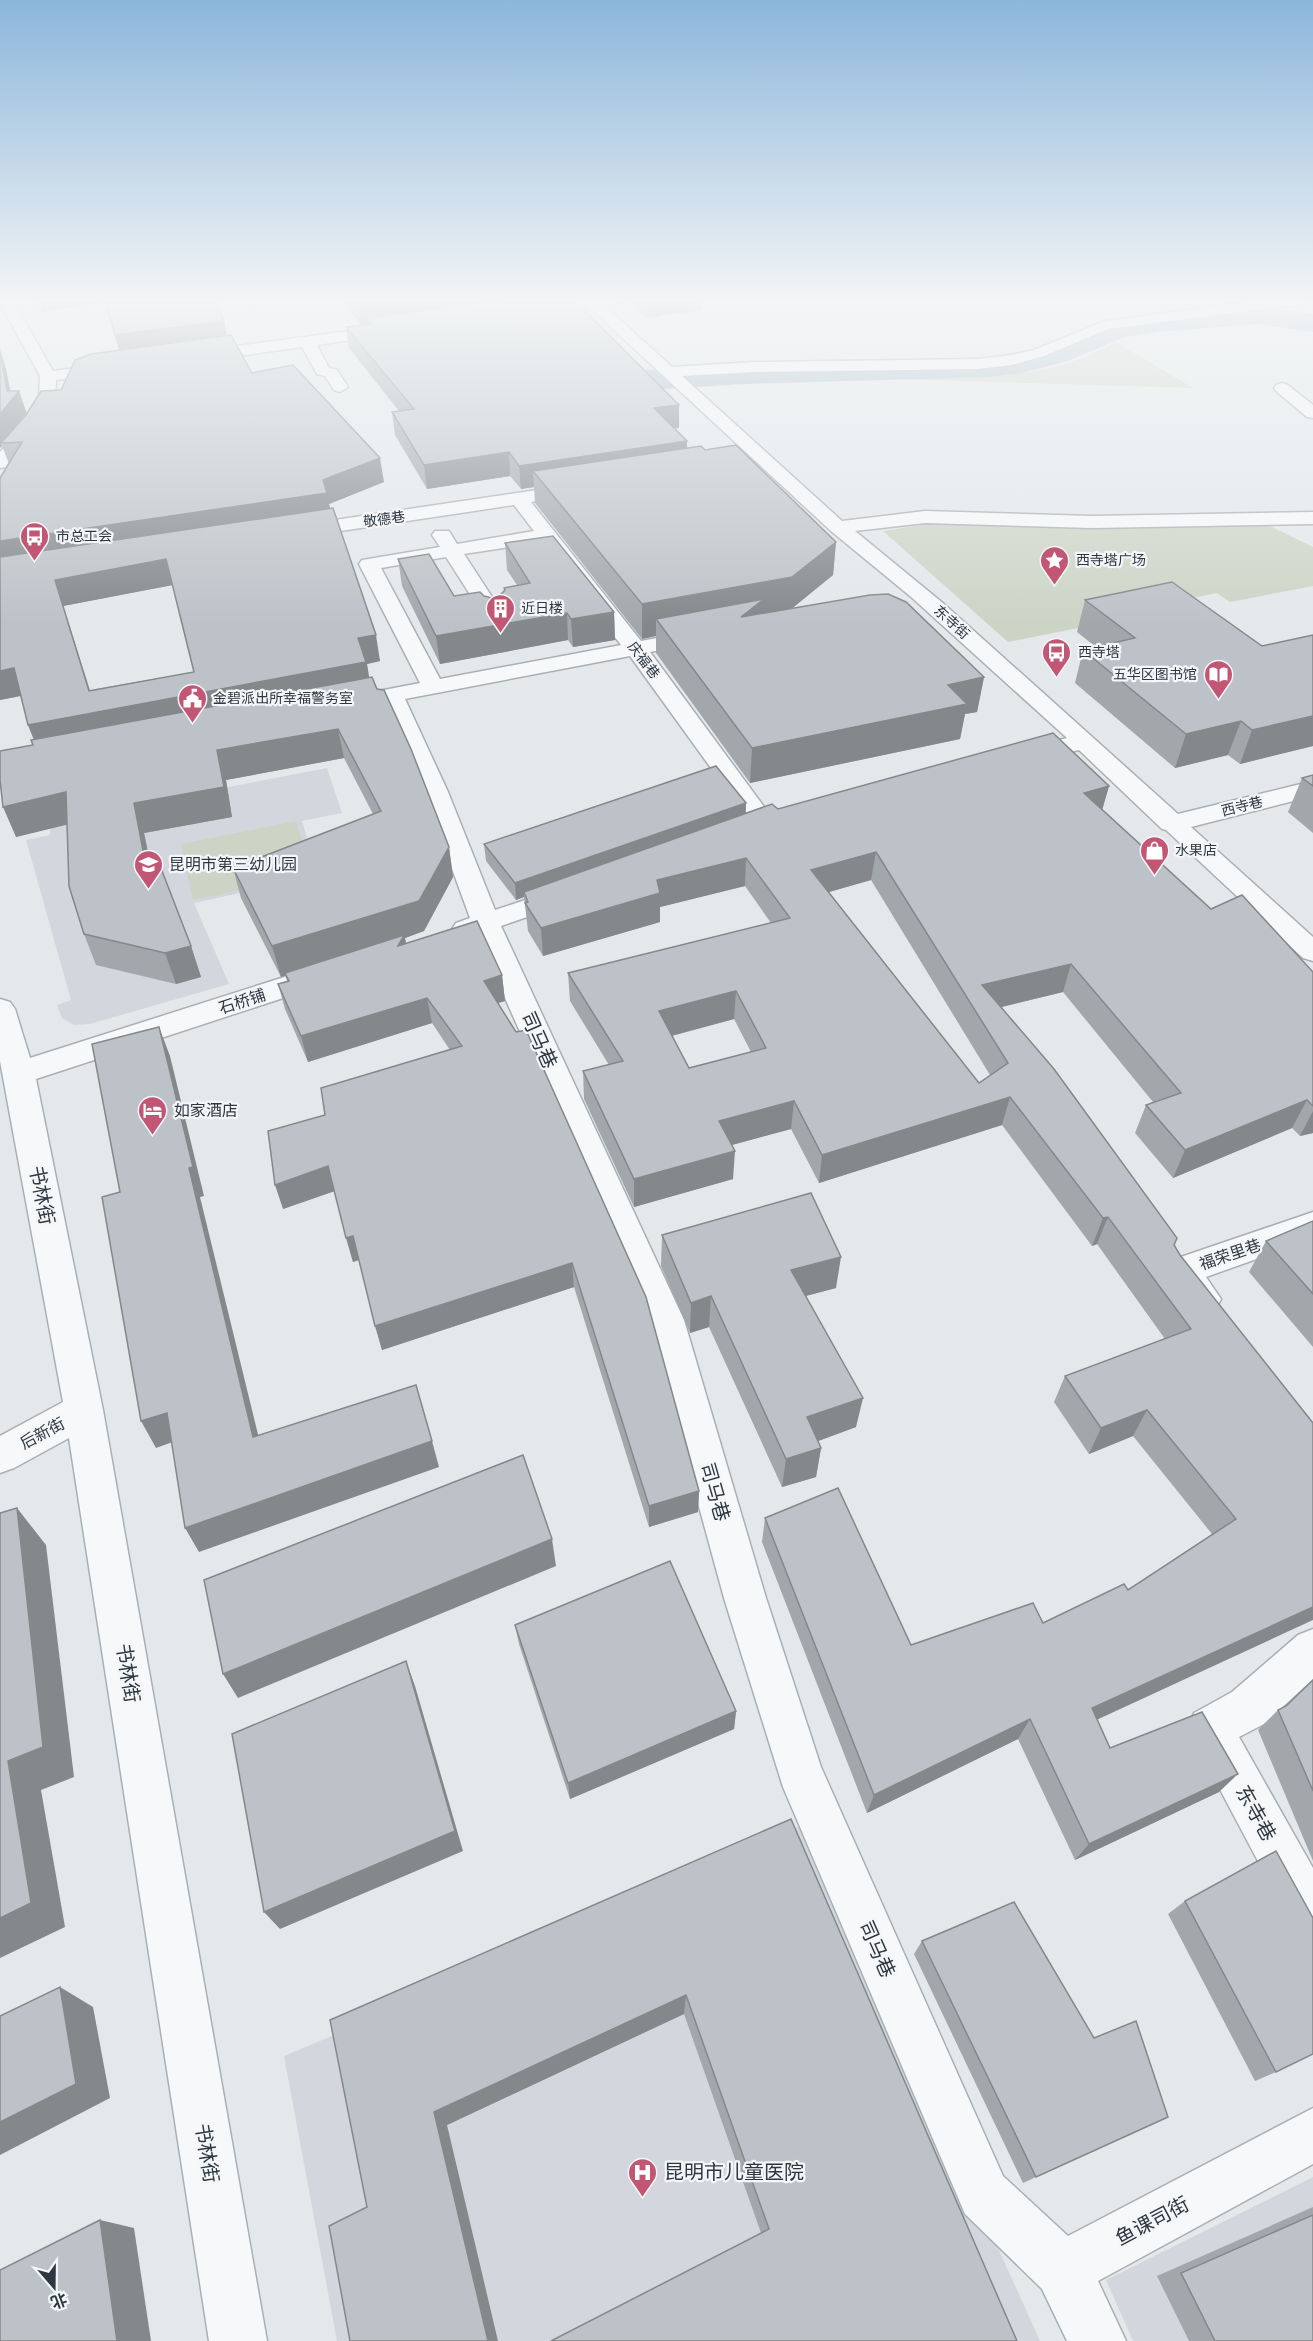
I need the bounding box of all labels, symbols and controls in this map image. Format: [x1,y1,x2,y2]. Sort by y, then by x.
street label: 敬德巷 [362,507,406,530]
bus stop icon: 市总工会 [19,520,51,562]
place label: 市总工会 [56,527,112,544]
place icon: 西寺塔广场 [1039,544,1071,586]
place label: 西寺塔广场 [1076,551,1146,568]
building icon: 近日楼 [484,592,516,634]
place label: 近日楼 [521,599,563,616]
street label: 东寺街 [931,601,974,642]
bus stop icon: 西寺塔 [1041,636,1073,678]
street label: 庆福巷 [625,638,664,682]
place label: 西寺塔 [1078,643,1120,660]
library icon: 五华区图书馆 [1202,658,1234,700]
place label: 五华区图书馆 [1113,665,1197,682]
public building icon: 金碧派出所幸福警务室 [176,682,208,724]
place label: 金碧派出所幸福警务室 [213,689,353,706]
street label: 西寺巷 [1219,792,1264,819]
shop icon: 水果店 [1138,834,1170,876]
place label: 水果店 [1175,841,1217,858]
school or university icon: 昆明市第三幼儿园 [132,848,164,890]
place label: 昆明市第三幼儿园 [169,854,297,873]
street label: 石桥铺 [216,984,268,1017]
street label: 司马巷 [517,1007,563,1072]
hotel icon: 如家酒店 [137,1094,169,1136]
place label: 如家酒店 [174,1100,238,1119]
street label: 书林街 [25,1163,60,1227]
street label: 福荣里巷 [1196,1234,1263,1273]
street label: 后新街 [16,1413,67,1452]
street label: 司马巷 [696,1460,736,1524]
street label: 书林街 [112,1641,146,1704]
street label: 东寺巷 [1232,1780,1282,1845]
street label: 司马巷 [855,1916,901,1981]
street label: 书林街 [191,2121,225,2184]
hospital icon: 昆明市儿童医院 [627,2156,659,2198]
place label: 昆明市儿童医院 [664,2159,804,2183]
street label: 鱼课司街 [1111,2191,1192,2249]
north arrow [24,2257,84,2317]
text: 北 [49,2290,70,2313]

